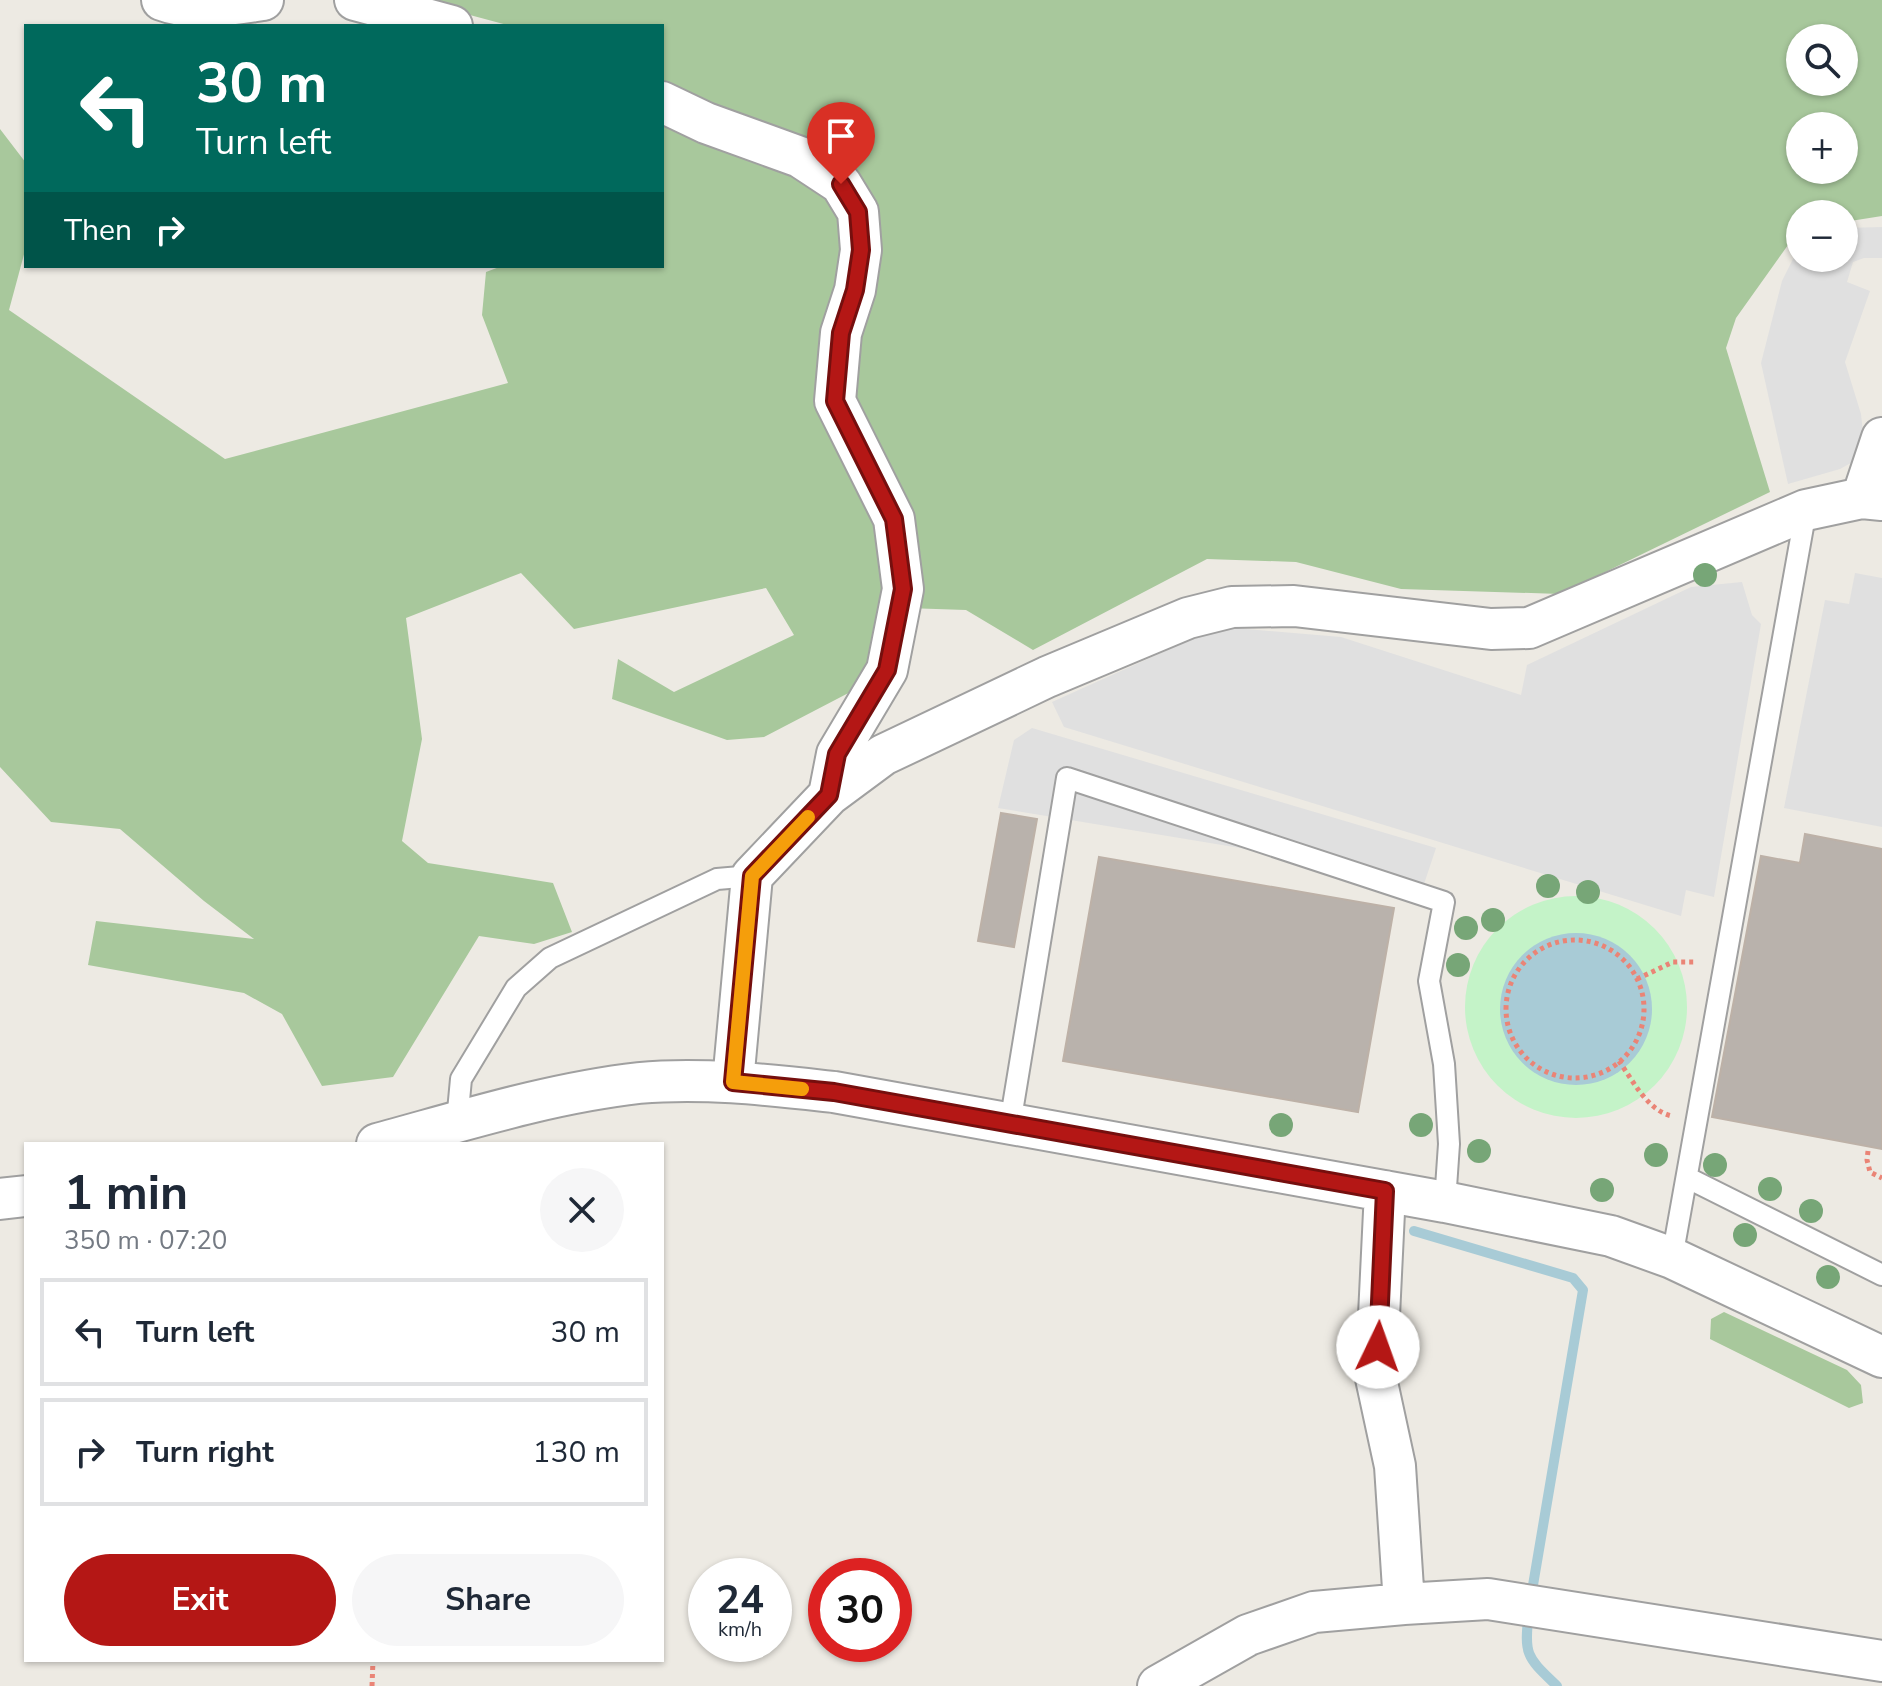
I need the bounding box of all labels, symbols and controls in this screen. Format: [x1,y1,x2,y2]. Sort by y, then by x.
map controls [1786,24,1858,272]
button: search [1786,24,1858,96]
text: 30 m [196,45,327,122]
icon: left [64,56,168,160]
pin [807,102,875,184]
button: + [1786,112,1858,184]
icon: arrive [819,114,863,158]
text: Turn left [196,118,331,167]
button: − [1786,200,1858,272]
icon: right [148,208,192,252]
text: Then [64,210,132,251]
text: 1 min [64,1160,188,1226]
button: close [540,1168,624,1252]
text: 350 m · 07:20 [64,1223,227,1258]
position arrow [1336,1305,1420,1389]
icon: left [68,1310,112,1354]
text: Turn left [136,1312,254,1353]
text: 30 m [551,1312,620,1353]
icon: right [68,1430,112,1474]
text: Turn right [136,1432,274,1473]
text: 130 m [533,1432,620,1473]
button: Exit [64,1554,336,1646]
button: Share [352,1554,624,1646]
speed limit sign: 30 [808,1558,912,1662]
text: 24 [716,1573,764,1627]
text: km/h [718,1616,762,1643]

